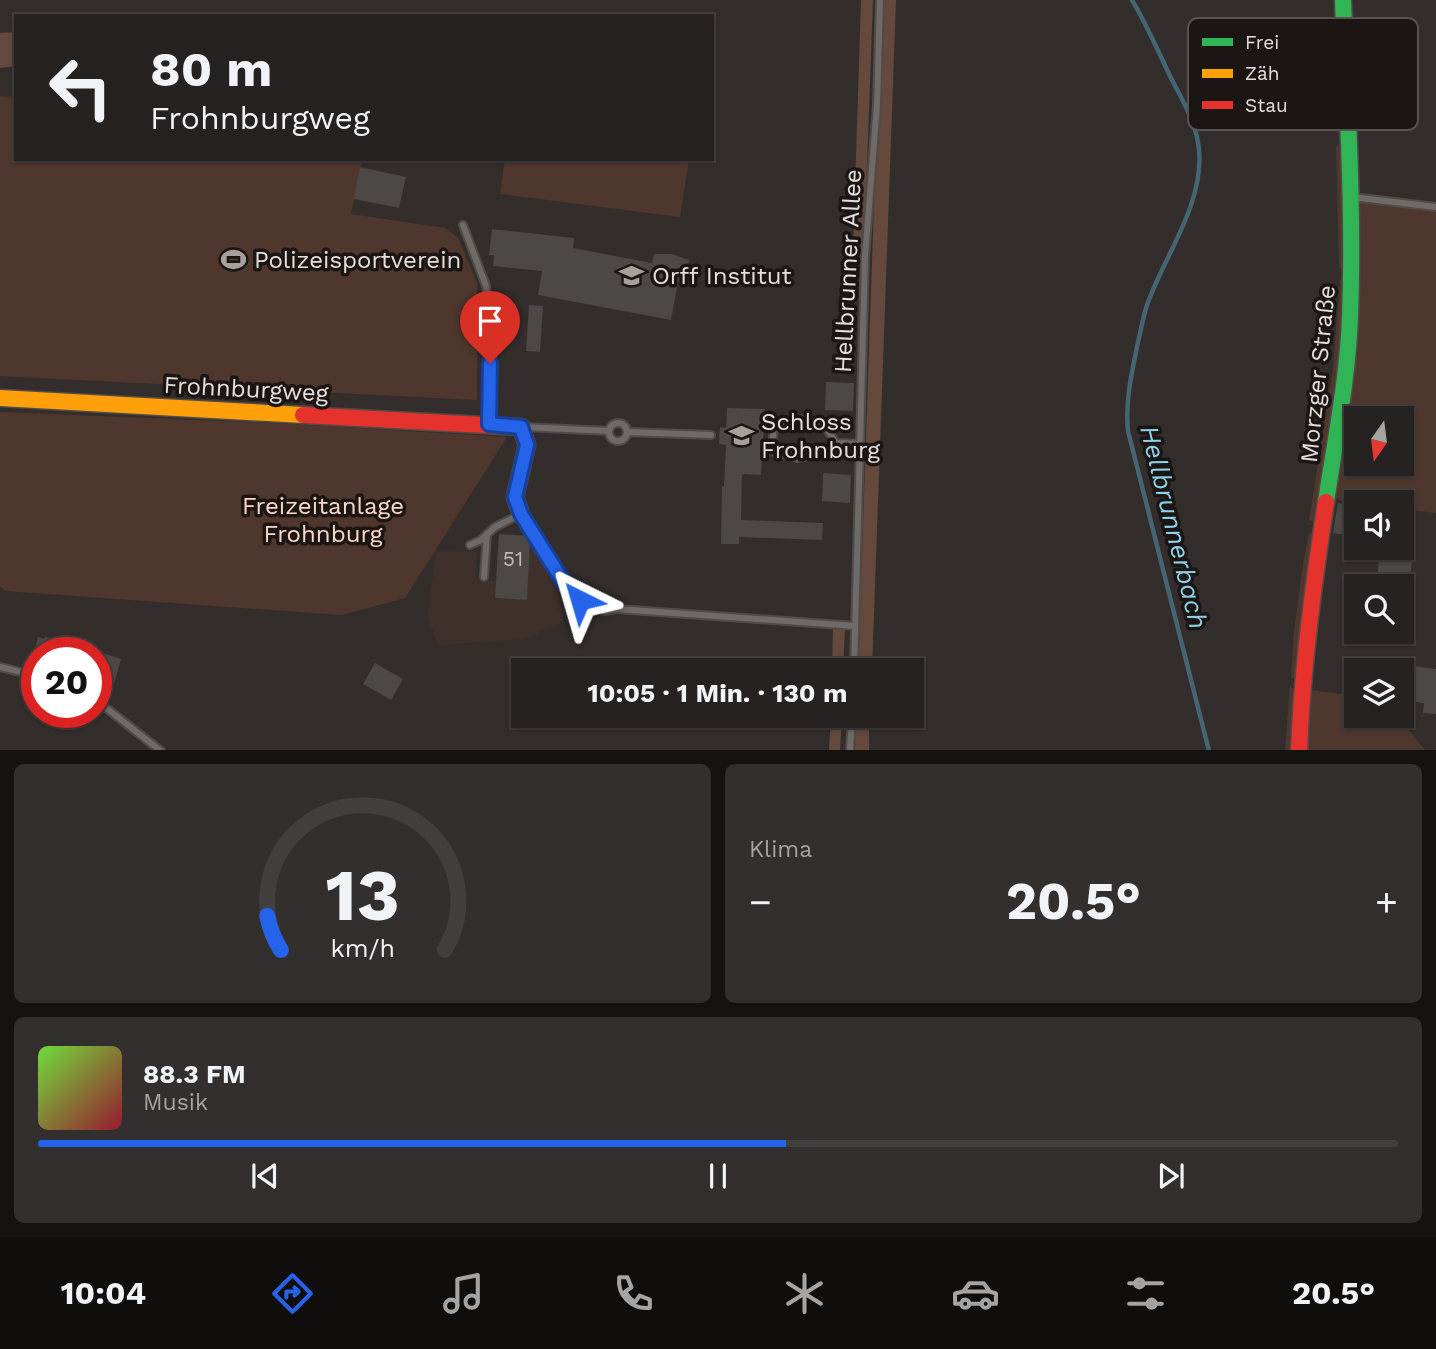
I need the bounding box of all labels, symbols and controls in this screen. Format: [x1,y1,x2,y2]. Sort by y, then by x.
legend [1188,18,1418,130]
text: Frei [1245,31,1279,54]
text: 80 m [150,40,272,98]
icon: left [35,42,126,133]
text: Zäh [1245,62,1280,85]
text: Stau [1245,94,1288,117]
text: Frohnburgweg [150,99,370,137]
street label: Hellbrunner Allee [829,168,867,374]
sports icon: Polizeisportverein [220,246,248,274]
place label: Polizeisportverein [254,246,461,274]
school or university icon: Orff Institut [618,262,646,290]
place label: Orff Institut [652,262,792,290]
street label: Morzger Straße [1295,284,1341,464]
pin [460,291,520,363]
icon: arrive [471,302,509,340]
street label: Frohnburgweg [163,371,329,407]
north arrow [1344,406,1414,476]
map controls [1344,406,1414,728]
place label: Schloss Frohnburg [761,408,880,464]
school or university icon: Schloss Frohnburg [727,422,755,450]
water label: Hellbrunnerbach [1134,422,1214,632]
button: sound [1344,490,1414,560]
park label: Freizeitanlage Frohnburg [242,492,404,548]
house number: 51 [503,546,523,571]
position arrow [543,563,617,637]
button: search [1344,574,1414,644]
speed limit sign: 20 [21,637,112,728]
button: layers [1344,658,1414,728]
text: 10:05 · 1 Min. · 130 m [588,678,847,708]
text: Klima [749,836,812,863]
text: 13 [325,852,400,938]
text: 20.5° [1006,871,1141,932]
text: − [749,880,772,924]
text: + [1375,880,1398,924]
text: km/h [330,933,395,962]
text: 88.3 FM [143,1059,246,1089]
text: Musik [143,1089,208,1116]
icon: previous [246,1157,284,1195]
icon: pause [699,1157,737,1195]
icon: next [1152,1157,1190,1195]
icon: directions [268,1269,317,1318]
icon: music [439,1269,488,1318]
icon: phone [609,1269,658,1318]
icon: climate [780,1269,829,1318]
icon: car [951,1269,1000,1318]
icon: filters [1121,1269,1170,1318]
text: 10:04 [61,1274,146,1312]
text: 20.5° [1292,1274,1375,1312]

